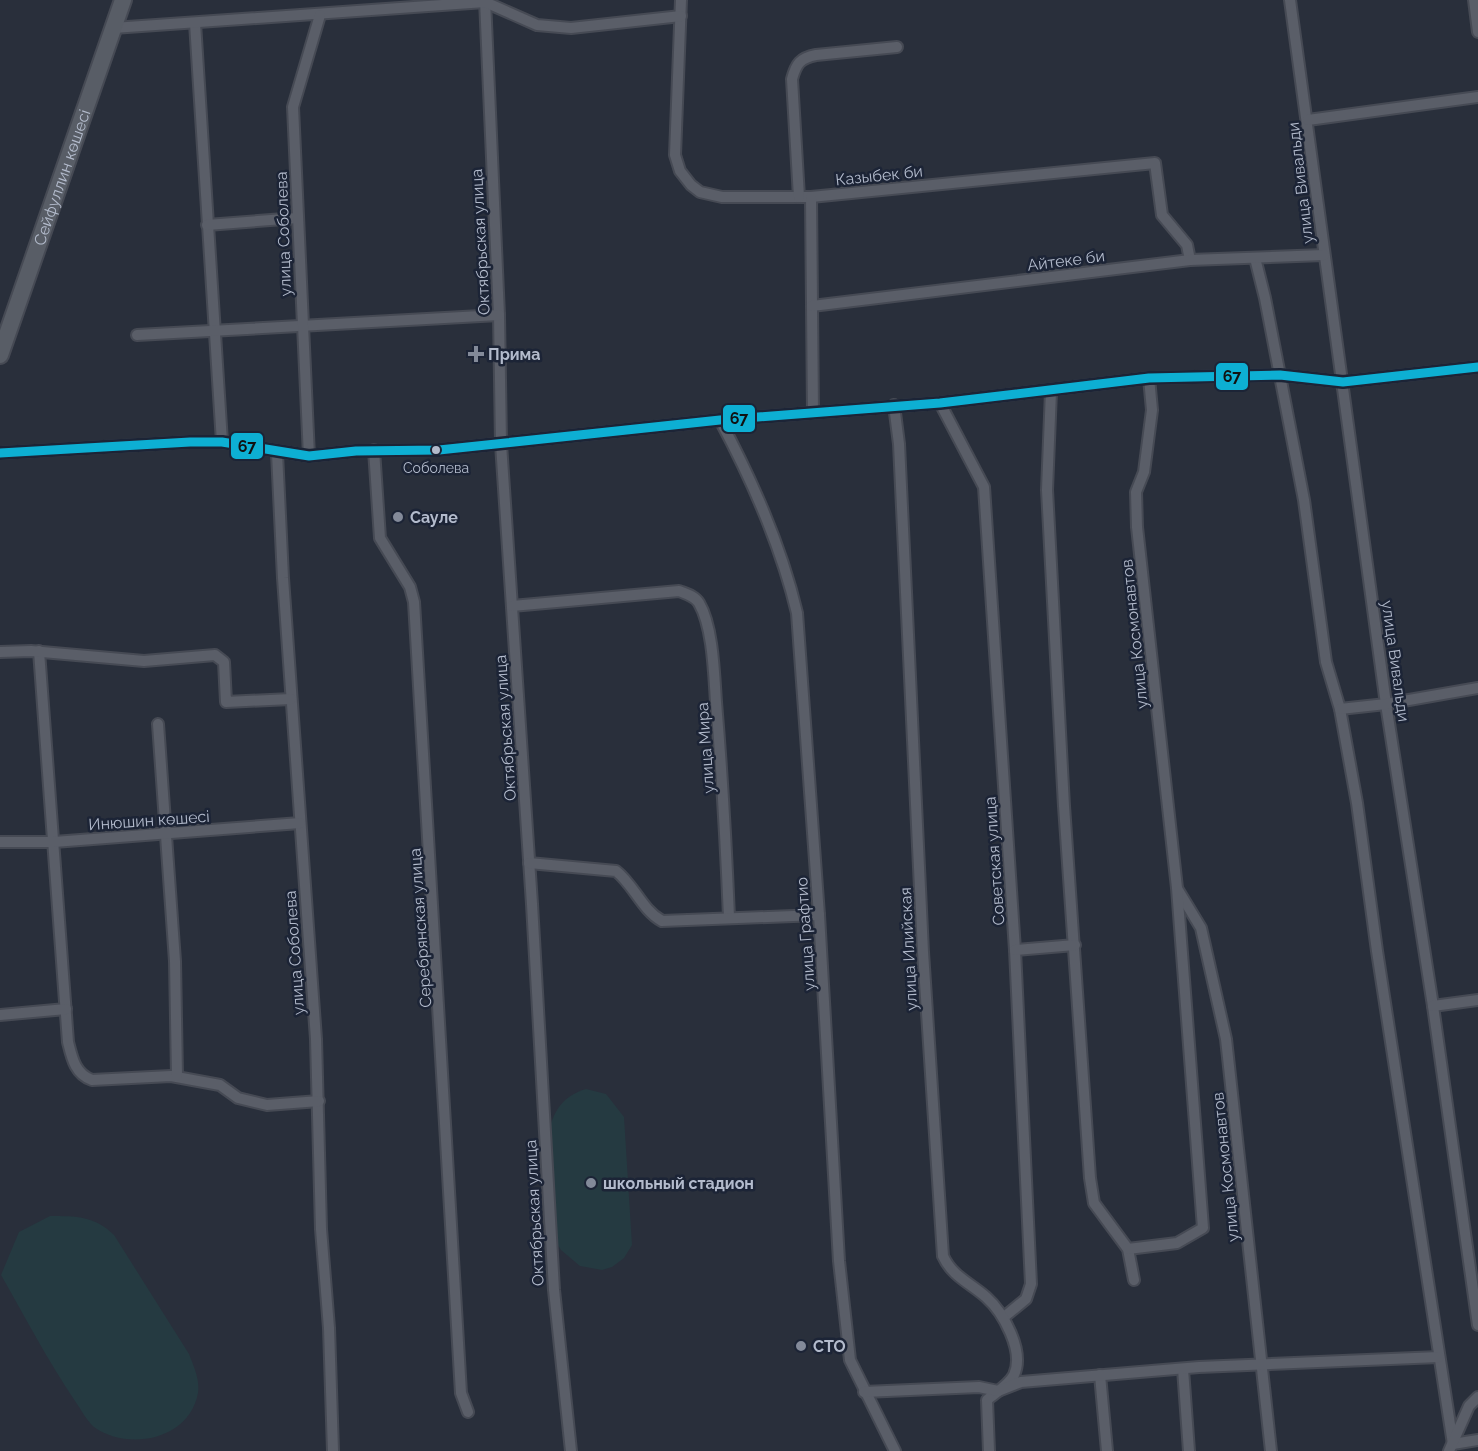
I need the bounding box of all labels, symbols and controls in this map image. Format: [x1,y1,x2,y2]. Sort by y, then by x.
street label: Сейфуллин көшесі [30,107,94,248]
street label: улица Вивальди [1284,121,1317,245]
street label: Казыбек би [834,161,924,190]
street label: Октябрьская улица [467,168,494,316]
street label: улица Соболева [272,171,295,297]
street label: Айтеке би [1026,246,1106,275]
place label: Прима [488,345,540,364]
marker: Прима [469,347,483,361]
line badge: 67 [1215,362,1249,391]
text: 67 [1223,367,1241,386]
line badge: 67 [722,404,756,433]
text: 67 [730,409,748,428]
line badge: 67 [230,432,264,460]
text: 67 [238,437,256,456]
marker: Соболева [430,444,442,456]
place label: Соболева [403,460,469,476]
place label: Сауле [410,508,458,527]
marker: Сауле [391,510,405,524]
street label: улица Космонавтов [1117,558,1152,710]
street label: улица Вивальди [1378,599,1413,723]
street label: Октябрьская улица [491,654,520,802]
street label: улица Мира [693,702,718,794]
street label: Советская улица [981,796,1008,926]
street label: Инюшин көшесі [88,807,210,834]
street label: Серебрянская улица [405,848,436,1008]
street label: улица Графтио [792,876,819,992]
street label: улица Илийская [896,887,921,1011]
street label: улица Соболева [281,890,308,1016]
street label: улица Космонавтов [1208,1091,1243,1243]
street label: Октябрьская улица [521,1139,548,1287]
place label: школьный стадион [603,1174,754,1193]
marker: школьный стадион [584,1176,598,1190]
place label: СТО [813,1337,846,1356]
marker: СТО [794,1339,808,1353]

